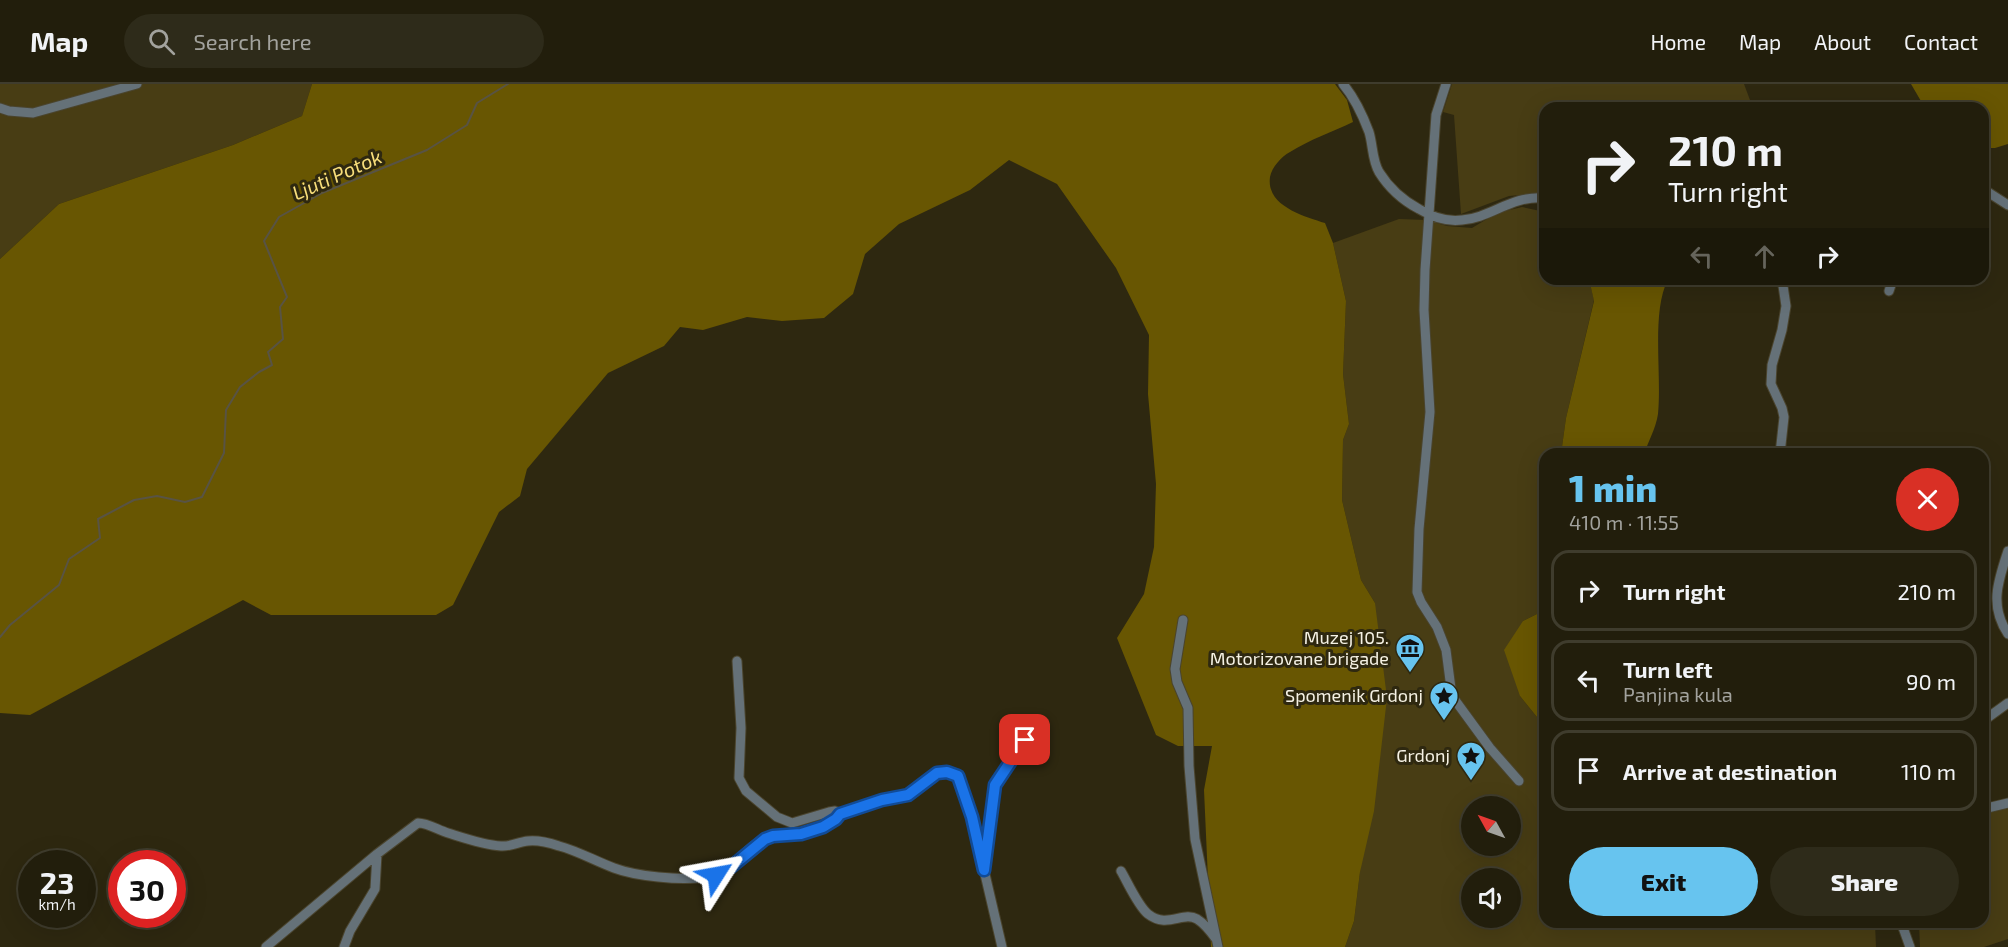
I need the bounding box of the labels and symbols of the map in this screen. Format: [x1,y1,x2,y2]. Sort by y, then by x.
water label: Ljuti Potok [288,144,385,204]
place label: Muzej 105. Motorizovane brigade [1210,626,1389,669]
museum icon: Muzej 105. Motorizovane brigade [1394,632,1426,674]
place icon: Spomenik Grdonj [1428,680,1460,722]
place label: Spomenik Grdonj [1285,684,1423,706]
pin [999,714,1050,765]
place icon: Grdonj [1455,740,1487,782]
place label: Grdonj [1396,744,1450,766]
north arrow [1461,796,1521,856]
position arrow [684,843,748,907]
speed limit sign: 30 [108,850,186,928]

